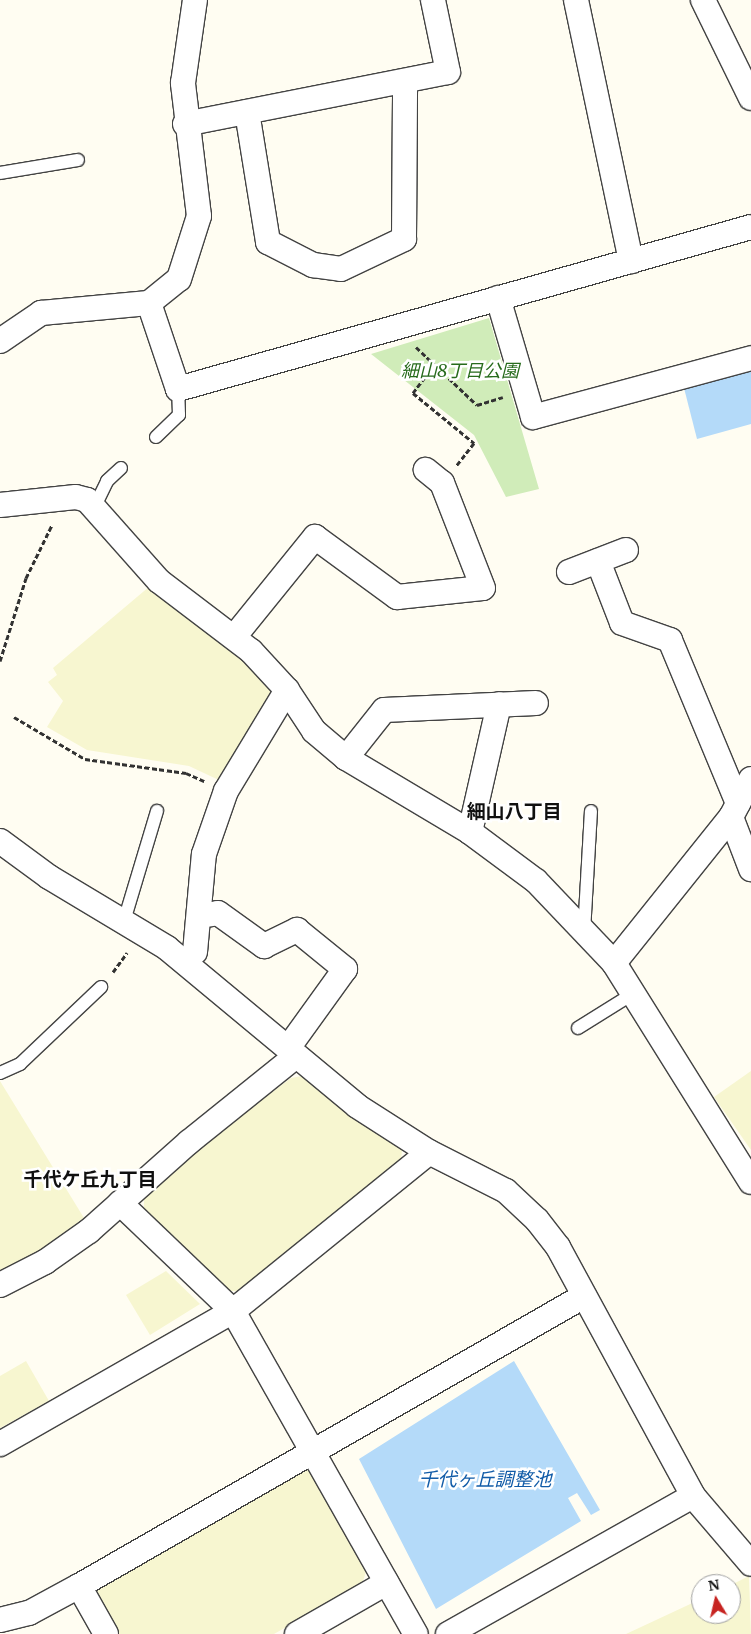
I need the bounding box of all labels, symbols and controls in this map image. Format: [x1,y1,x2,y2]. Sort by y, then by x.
park label: 細山8丁目公園 [401,360,519,382]
district label: 細山八丁目 [467,801,561,823]
district label: 千代ケ丘九丁目 [24,1169,156,1191]
water label: 千代ヶ丘調整池 [419,1469,551,1491]
north arrow [691,1574,741,1624]
text: N [707,1575,721,1595]

